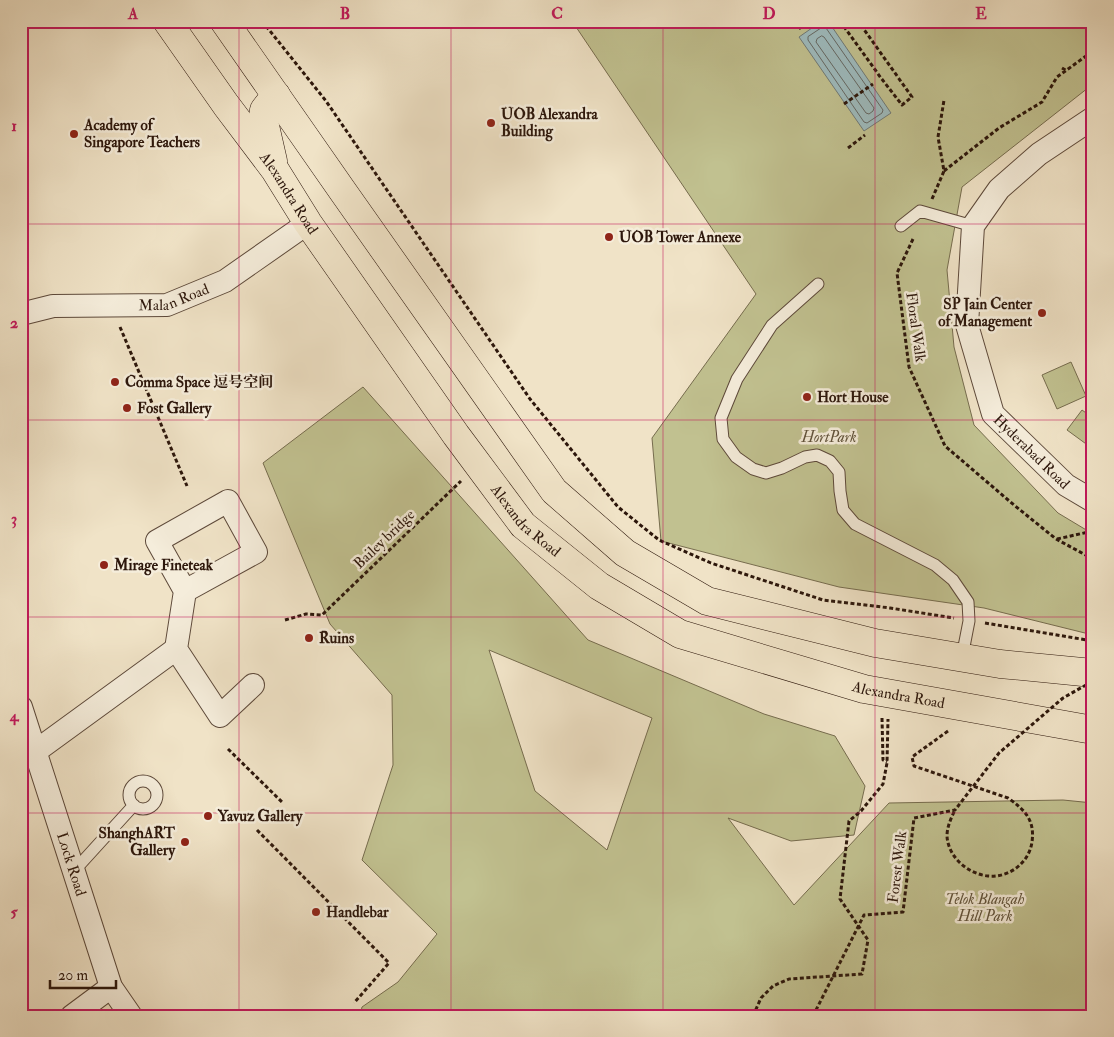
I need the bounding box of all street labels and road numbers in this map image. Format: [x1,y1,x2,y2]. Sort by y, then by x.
street label: Alexandra Road [254,148,322,239]
street label: Malan Road [138,279,212,315]
street label: Floral Walk [901,291,930,363]
street label: Hyderabad Road [989,410,1074,494]
street label: Alexandra Road [486,480,565,562]
street label: Bailey bridge [350,506,419,573]
street label: Alexandra Road [849,677,947,713]
street label: Lock Road [52,830,90,899]
street label: Forest Walk [884,830,911,904]

